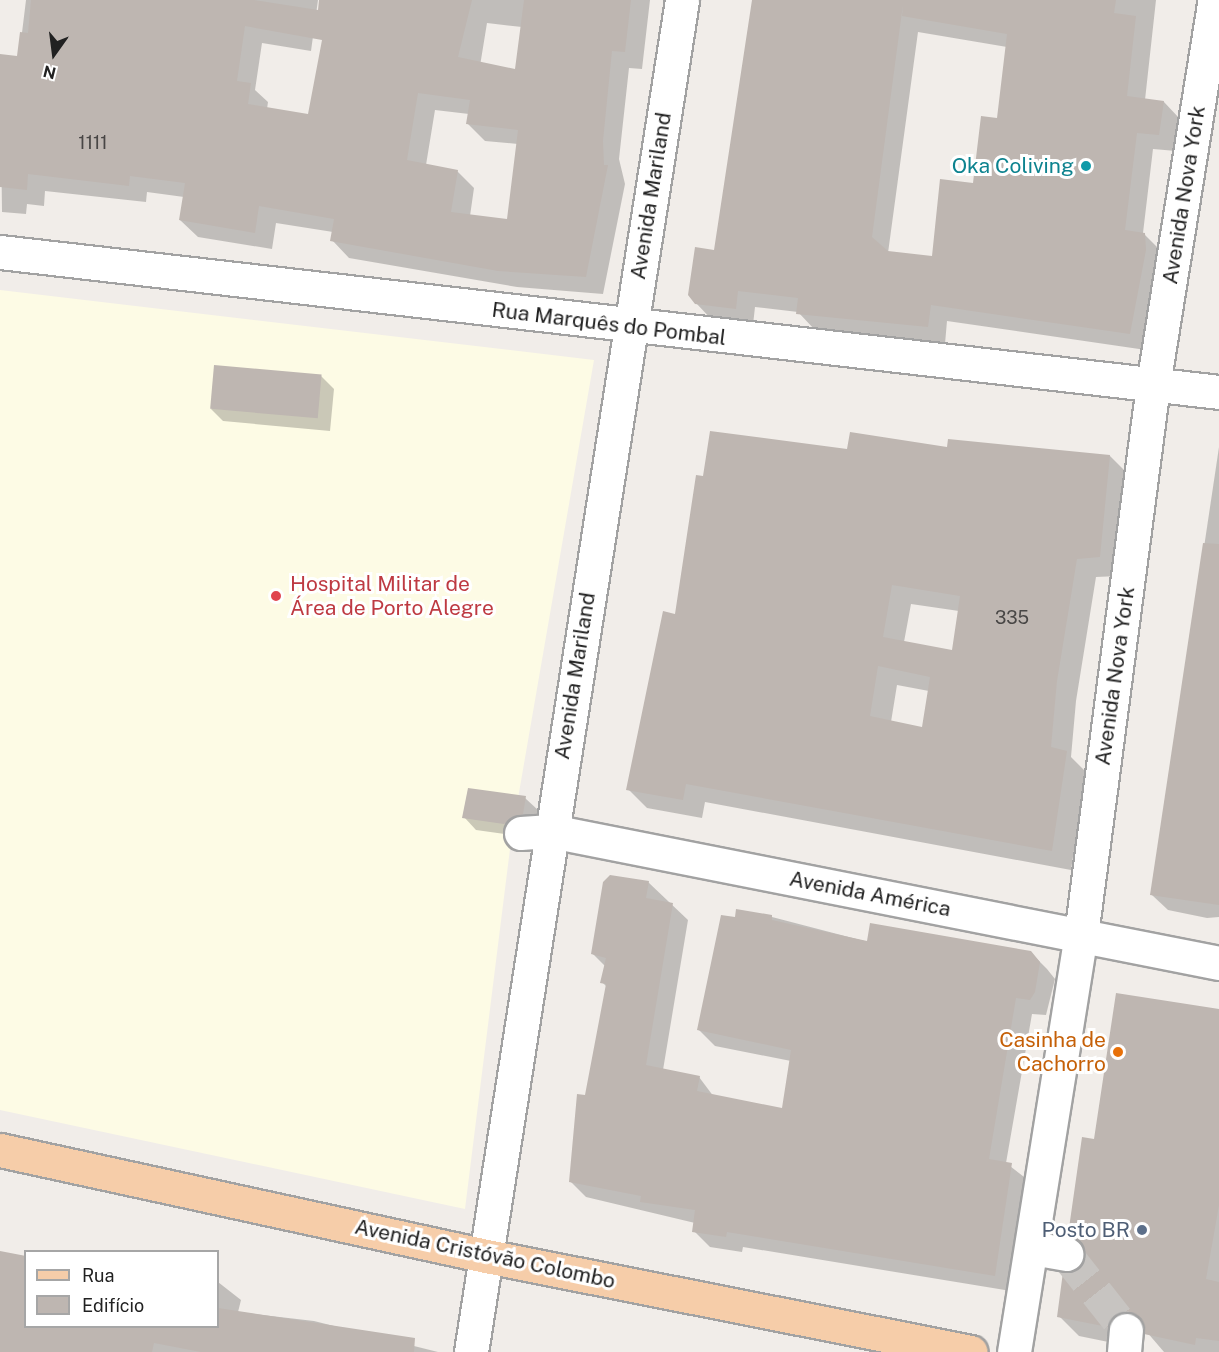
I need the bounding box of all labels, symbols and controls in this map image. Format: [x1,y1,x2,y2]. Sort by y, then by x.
north arrow [24,24,84,84]
text: N [41,61,58,83]
street label: Avenida Nova York [1157,104,1211,286]
street label: Avenida Mariland [625,111,677,281]
house number: 1111 [78,132,108,154]
place label: Oka Coliving [952,153,1074,179]
marker: Oka Coliving [1079,159,1093,173]
street label: Rua Marquês do Pombal [490,297,728,351]
place label: Hospital Militar de Área de Porto Alegre [290,571,494,621]
street label: Avenida Nova York [1090,585,1140,767]
marker: Hospital Militar de Área de Porto Alegre [267,587,285,605]
street label: Avenida Mariland [549,591,601,761]
house number: 335 [995,607,1029,629]
street label: Avenida América [787,866,953,922]
place label: Casinha de Cachorro [999,1027,1106,1077]
marker: Casinha de Cachorro [1111,1045,1125,1059]
street label: Avenida Cristóvão Colombo [352,1214,618,1294]
place label: Posto BR [1041,1217,1130,1243]
marker: Posto BR [1135,1223,1149,1237]
legend [24,1250,219,1328]
text: Rua [82,1265,114,1286]
text: Edifício [82,1295,144,1316]

